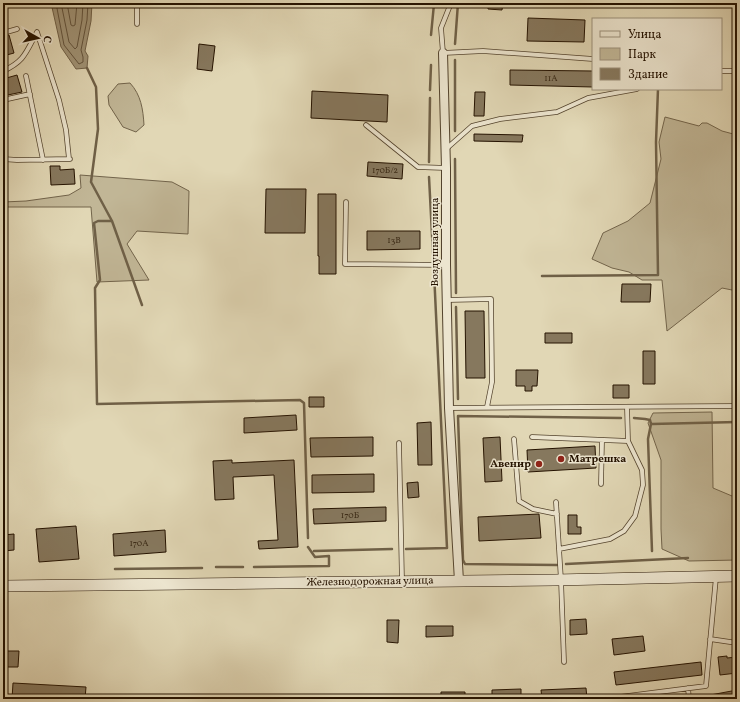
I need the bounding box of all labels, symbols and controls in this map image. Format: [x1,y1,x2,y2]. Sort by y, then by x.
north arrow [18,18,58,58]
legend [592,18,722,90]
text: Улица [628,27,661,43]
text: С [38,35,54,44]
text: Парк [628,47,656,63]
text: Здание [628,67,668,83]
house number: 11А [544,72,558,85]
house number: 170Б/2 [372,164,398,177]
street label: Воздушная улица [428,197,443,287]
house number: 13В [387,234,401,247]
place label: Матрешка [569,452,626,467]
marker: Матрешка [556,454,566,464]
place label: Авенир [490,457,531,472]
marker: Авенир [534,459,544,469]
house number: 170Б [341,509,360,522]
house number: 170А [129,537,149,550]
street label: Железнодорожная улица [306,573,434,591]

